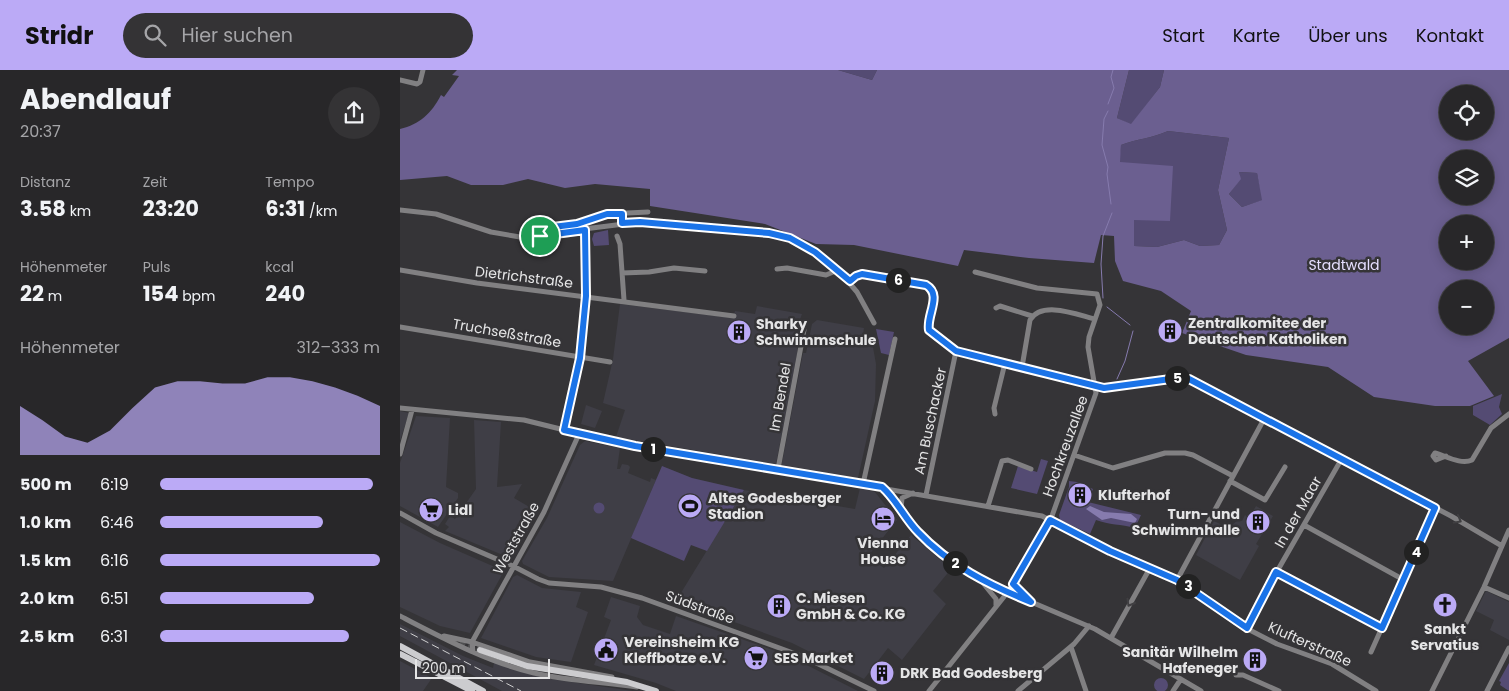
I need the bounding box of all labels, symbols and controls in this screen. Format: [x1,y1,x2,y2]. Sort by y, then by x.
search box [123,13,473,58]
text: Stridr [25,19,93,52]
icon: search [141,21,169,49]
text: Hier suchen [181,22,293,49]
text: Start [1162,23,1205,48]
text: Karte [1233,23,1280,48]
text: Über uns [1308,23,1388,48]
text: Kontakt [1416,23,1484,48]
text: Abendlauf [20,80,171,119]
map controls [1439,85,1494,335]
button: locate [1439,85,1494,140]
button: share [328,87,380,139]
text: 20:37 [20,120,61,143]
button: layers [1439,150,1494,205]
text: Distanz [20,172,71,192]
text: Zeit [143,172,167,192]
text: Tempo [265,172,314,192]
text: 3.58 [20,194,66,223]
text: 23:20 [143,194,199,223]
text: 6:31 [265,194,305,223]
text: km [66,201,91,221]
text: /km [305,201,337,221]
pin [519,215,561,257]
button: + [1439,215,1494,270]
icon: arrive [526,222,554,250]
park label: Stadtwald [1308,255,1380,275]
text: Höhenmeter [20,257,107,277]
text: Puls [143,257,170,277]
text: kcal [265,257,294,277]
street label: Dietrichstraße [474,261,574,293]
pin: 6 [886,268,910,292]
text: 6 [894,270,903,290]
text: 22 [20,279,44,308]
text: 154 [143,279,178,308]
text: 240 [265,279,305,308]
button: − [1439,280,1494,335]
text: m [44,286,62,306]
text: bpm [178,286,216,306]
place label: Zentralkomitee der Deutschen Katholiken [1188,313,1347,349]
street label: Truchseßstraße [451,314,563,352]
place label: Sharky Schwimmschule [756,314,877,350]
building icon: Zentralkomitee der Deutschen Katholiken [1157,318,1183,344]
building icon: Sharky Schwimmschule [726,319,752,345]
text: Höhenmeter [20,336,120,359]
text: 312–333 m [296,336,380,359]
street label: Im Bendel [764,361,796,433]
street label: Am Buschacker [909,366,951,476]
pin: 5 [1164,366,1190,390]
text: 5 [1173,368,1182,388]
street label: Hochkreuzallee [1037,392,1093,499]
pin: 1 [640,436,666,462]
text: 1 [651,439,656,459]
text: 500 m [20,473,72,496]
text: 6:19 [100,473,129,496]
street label: In der Maar [1269,473,1327,551]
building icon: Klufterhof [1067,482,1093,508]
place label: Klufterhof [1098,485,1170,505]
place label: Altes Godesberger Stadion [708,488,841,524]
sports icon: Altes Godesberger Stadion [677,493,703,519]
supermarket icon: Lidl [418,497,444,523]
street label: Weststraße [488,498,544,578]
place label: Lidl [448,500,472,520]
place label: Turn- und Schwimmhalle [1132,504,1240,540]
hotel icon: Vienna House [870,506,896,532]
building icon: Turn- und Schwimmhalle [1245,509,1271,535]
text: 1.0 km [20,511,71,534]
text: 6:46 [100,511,134,534]
one-way arrow [1452,514,1461,524]
place label: Vienna House [857,533,909,569]
pin: 4 [1404,540,1428,564]
text: 4 [1412,542,1421,562]
text: 1.5 km [20,549,71,572]
text: 6:16 [100,549,129,572]
pin: 2 [942,550,968,576]
text: 2 [952,553,960,573]
pin: 3 [1176,574,1200,598]
text: 3 [1184,576,1193,596]
street label: Südstraße [663,585,738,629]
text: 2.0 km [20,587,74,610]
text: 6:51 [100,587,129,610]
place label: C. Miesen GmbH & Co. KG [796,588,906,624]
church icon: Sankt Servatius [1432,592,1458,618]
building icon: C. Miesen GmbH & Co. KG [766,593,792,619]
one-way arrow [1127,598,1137,607]
street label: Klufterstraße [1265,617,1355,672]
place label: Sankt Servatius [1411,619,1479,655]
text: 2.5 km [20,625,74,648]
text: 6:31 [100,625,128,648]
place label: Vereinsheim KG Kleffbotze e.V. [624,632,740,668]
public building icon: Vereinsheim KG Kleffbotze e.V. [593,637,619,663]
place label: Sanitär Wilhelm Hafeneger [1122,642,1238,678]
supermarket icon: SES Market [743,645,769,671]
building icon: Sanitär Wilhelm Hafeneger [1242,647,1268,673]
place label: SES Market [774,648,853,668]
scale bar [415,656,550,679]
text: 200 m [422,658,466,678]
building icon: DRK Bad Godesberg [869,660,895,686]
place label: DRK Bad Godesberg [900,663,1042,683]

